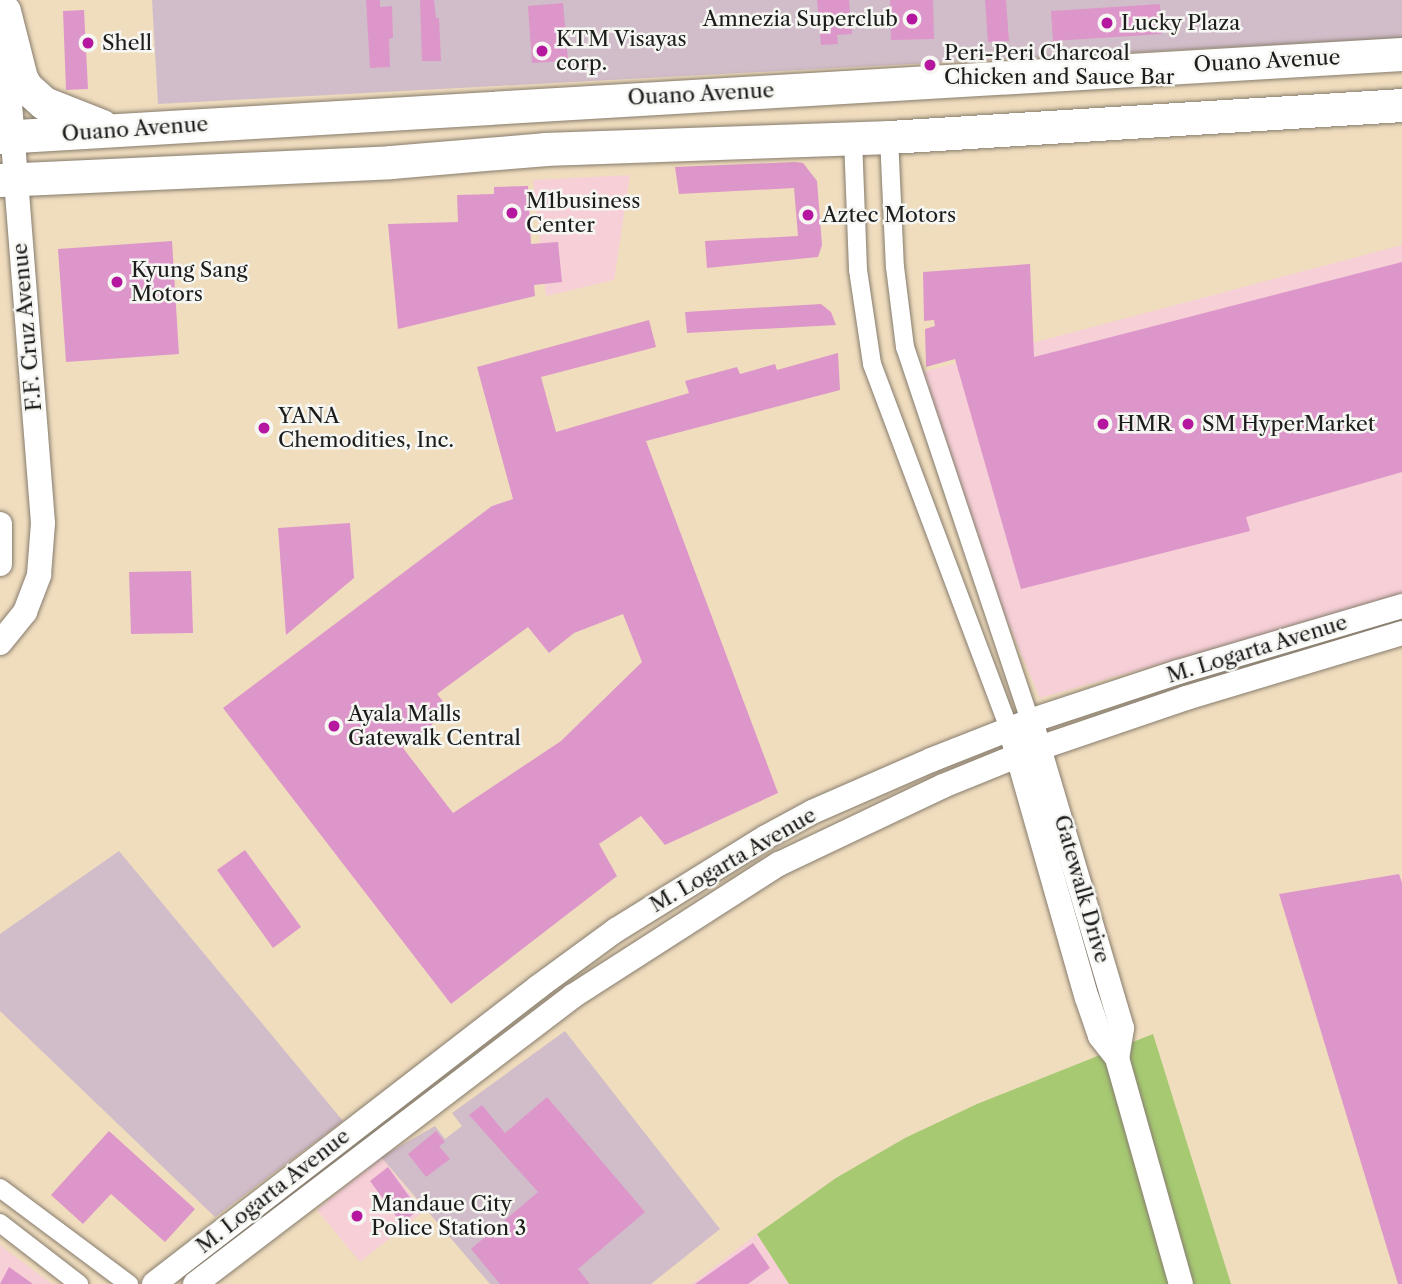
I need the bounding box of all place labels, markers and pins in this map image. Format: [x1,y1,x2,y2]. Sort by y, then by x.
place label: Amnezia Superclub [702,6,898,32]
place label: Lucky Plaza [1121,10,1241,36]
marker: Amnezia Superclub [904,11,920,27]
marker: Lucky Plaza [1099,15,1115,31]
place label: KTM Visayas corp. [556,26,687,76]
place label: Shell [102,30,152,56]
marker: Shell [80,35,96,51]
place label: Peri-Peri Charcoal Chicken and Sauce Bar [944,40,1175,90]
marker: KTM Visayas corp. [534,43,550,59]
marker: Peri-Peri Charcoal Chicken and Sauce Bar [922,57,938,73]
place label: M1business Center [526,188,640,238]
place label: Aztec Motors [822,202,956,228]
marker: M1business Center [504,205,520,221]
marker: Aztec Motors [800,207,816,223]
place label: Kyung Sang Motors [131,257,248,307]
marker: Kyung Sang Motors [109,274,125,290]
place label: YANA Chemodities, Inc. [278,403,454,453]
place label: HMR [1117,411,1172,437]
place label: SM HyperMarket [1202,411,1375,437]
marker: HMR [1095,416,1111,432]
marker: SM HyperMarket [1180,416,1196,432]
marker: YANA Chemodities, Inc. [256,420,272,436]
place label: Ayala Malls Gatewalk Central [348,701,521,751]
marker: Ayala Malls Gatewalk Central [326,718,342,734]
place label: Mandaue City Police Station 3 [371,1191,526,1241]
marker: Mandaue City Police Station 3 [349,1208,365,1224]

